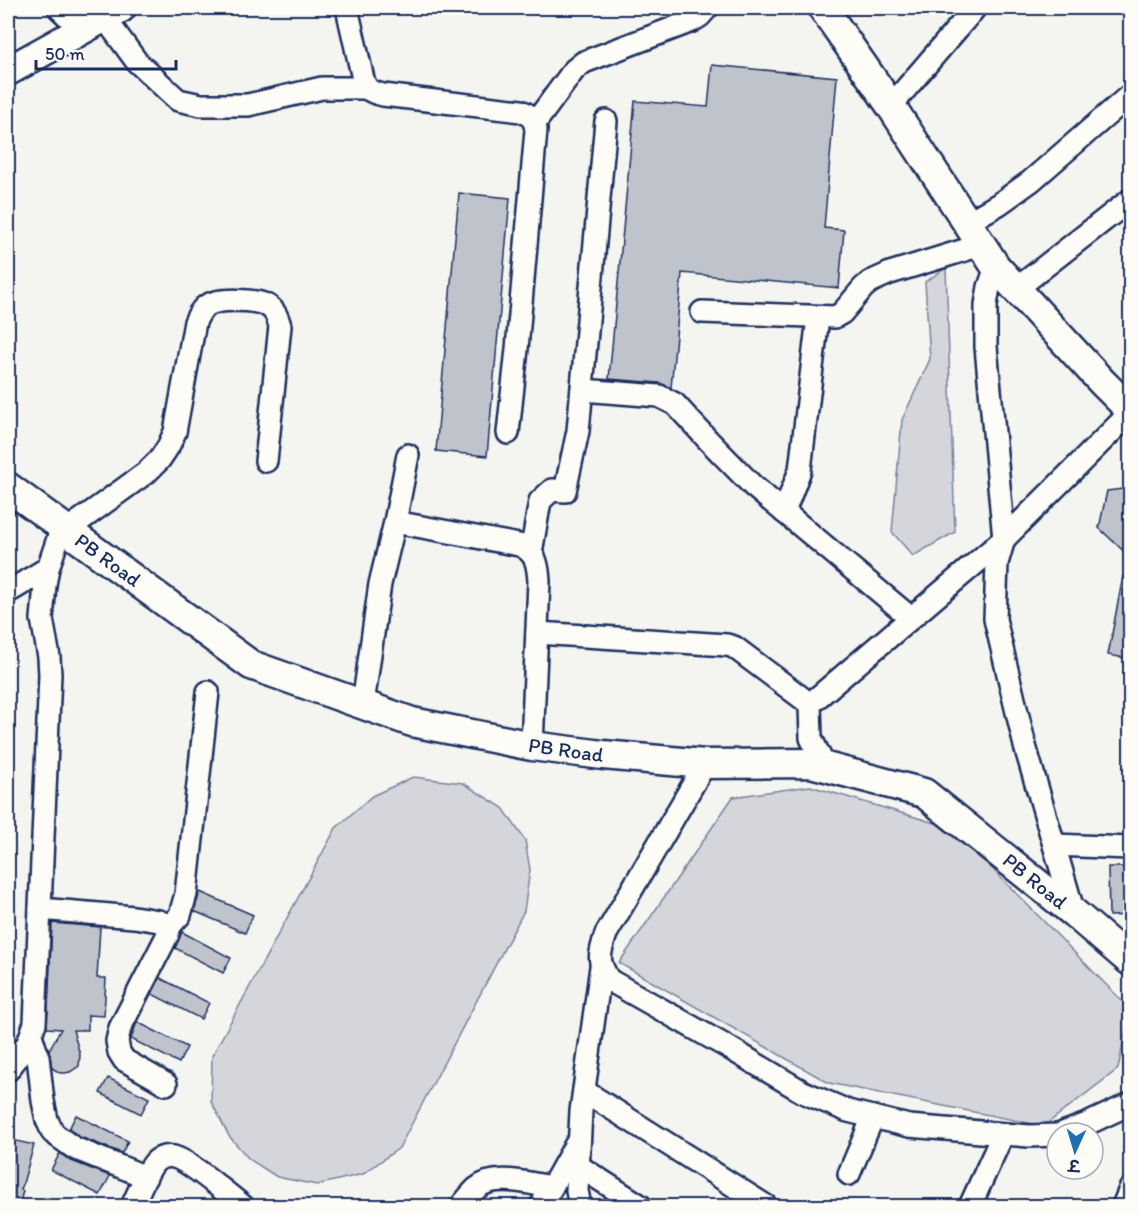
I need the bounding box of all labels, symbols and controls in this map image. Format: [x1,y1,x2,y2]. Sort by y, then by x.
scale bar [36,33,176,71]
text: 50 m [45,43,85,65]
street label: PB Road [70,527,147,592]
street label: PB Road [527,732,606,767]
street label: PB Road [998,847,1073,914]
north arrow [1045,1121,1105,1181]
text: उ [1067,1156,1082,1175]

